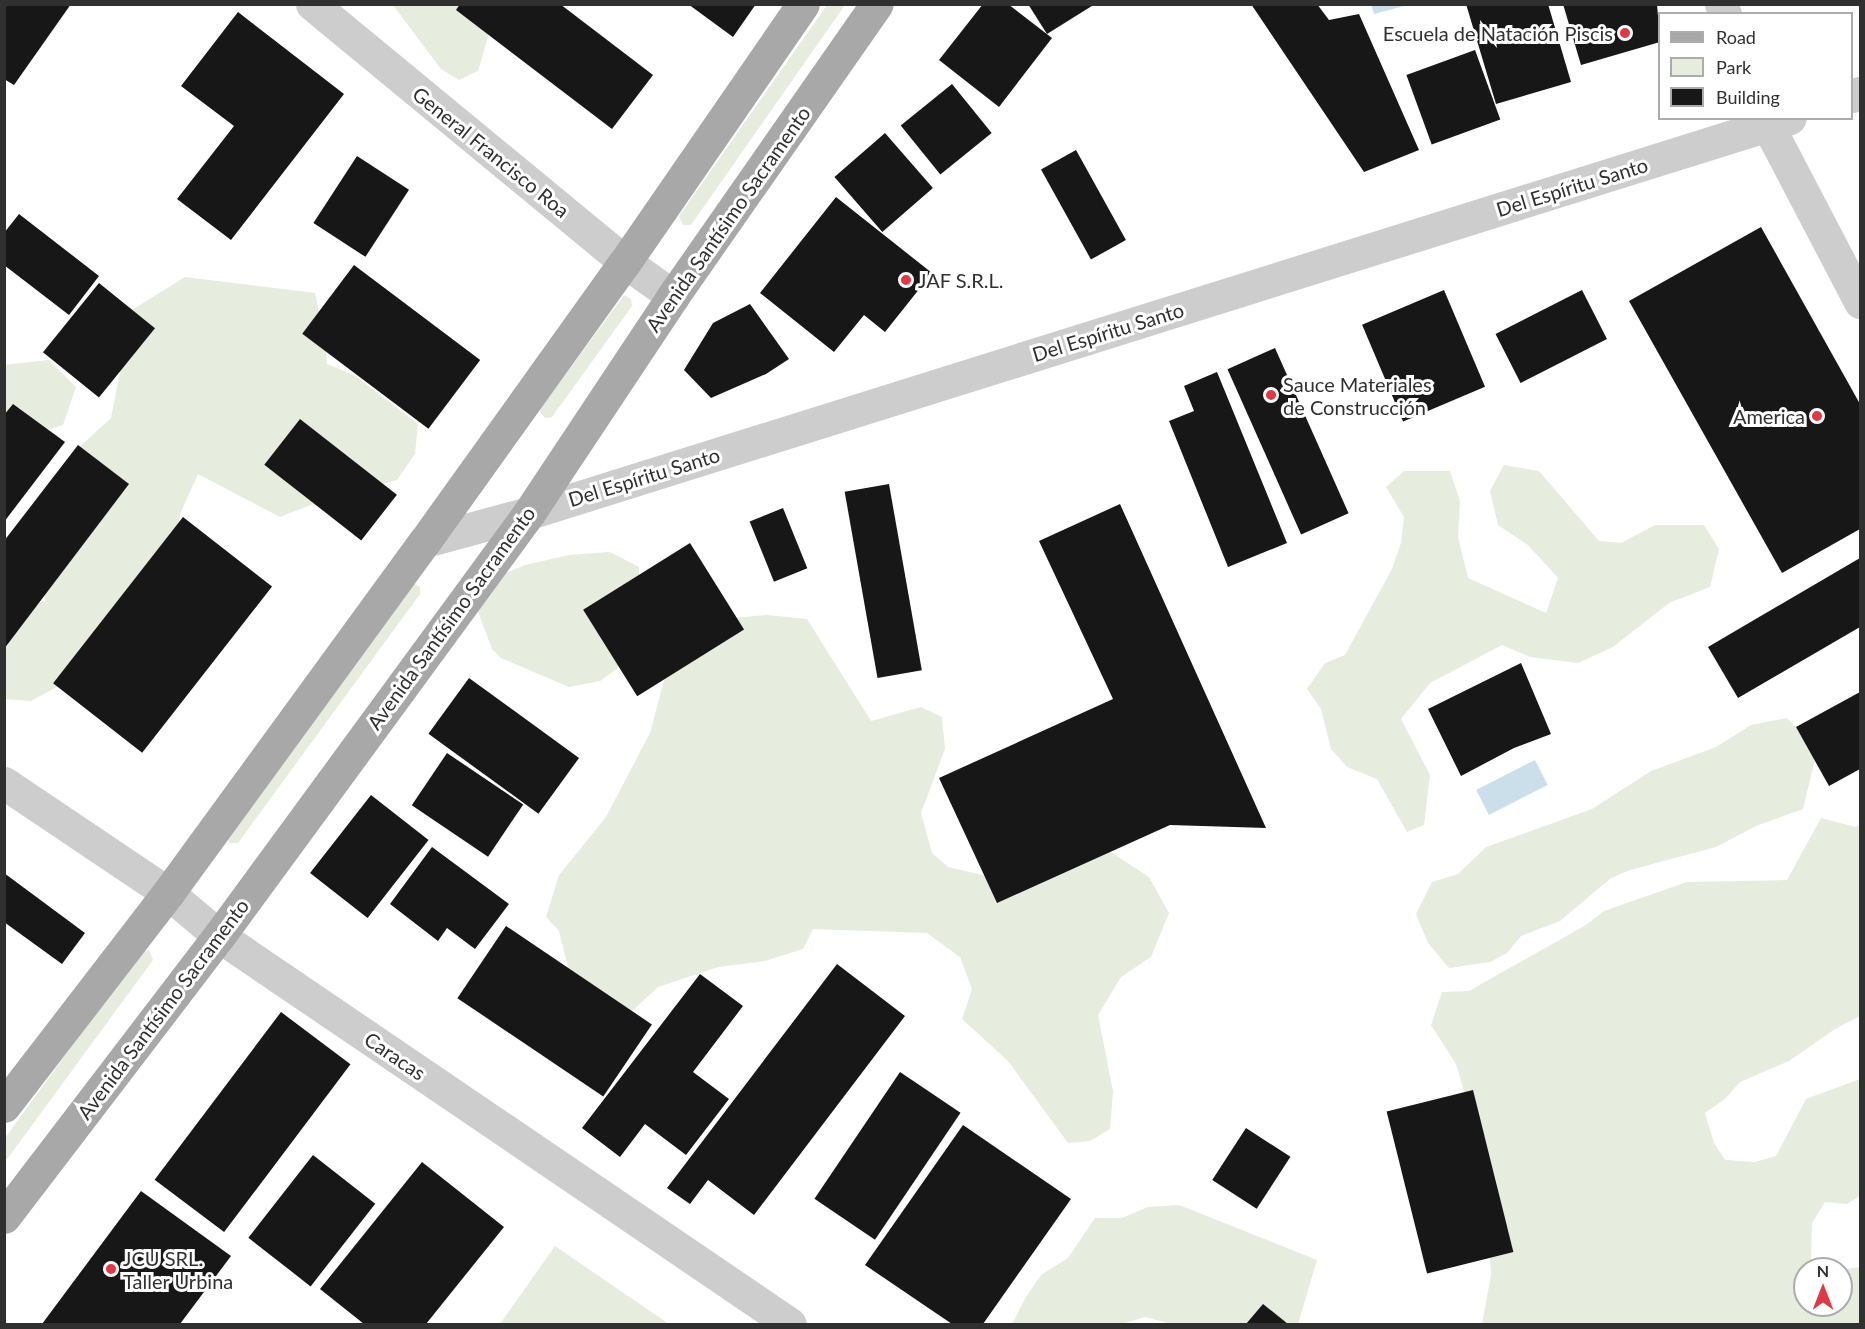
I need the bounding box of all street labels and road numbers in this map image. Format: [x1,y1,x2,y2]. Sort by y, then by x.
street label: General Francisco Roa [408,82,574,222]
street label: Avenida Santísimo Sacramento [641,102,815,336]
street label: Del Espíritu Santo [1493,153,1651,221]
street label: Del Espíritu Santo [1029,298,1187,366]
street label: Del Espíritu Santo [565,443,723,511]
street label: Avenida Santísimo Sacramento [362,502,540,734]
street label: Avenida Santísimo Sacramento [72,894,254,1124]
street label: Caracas [360,1027,430,1085]

